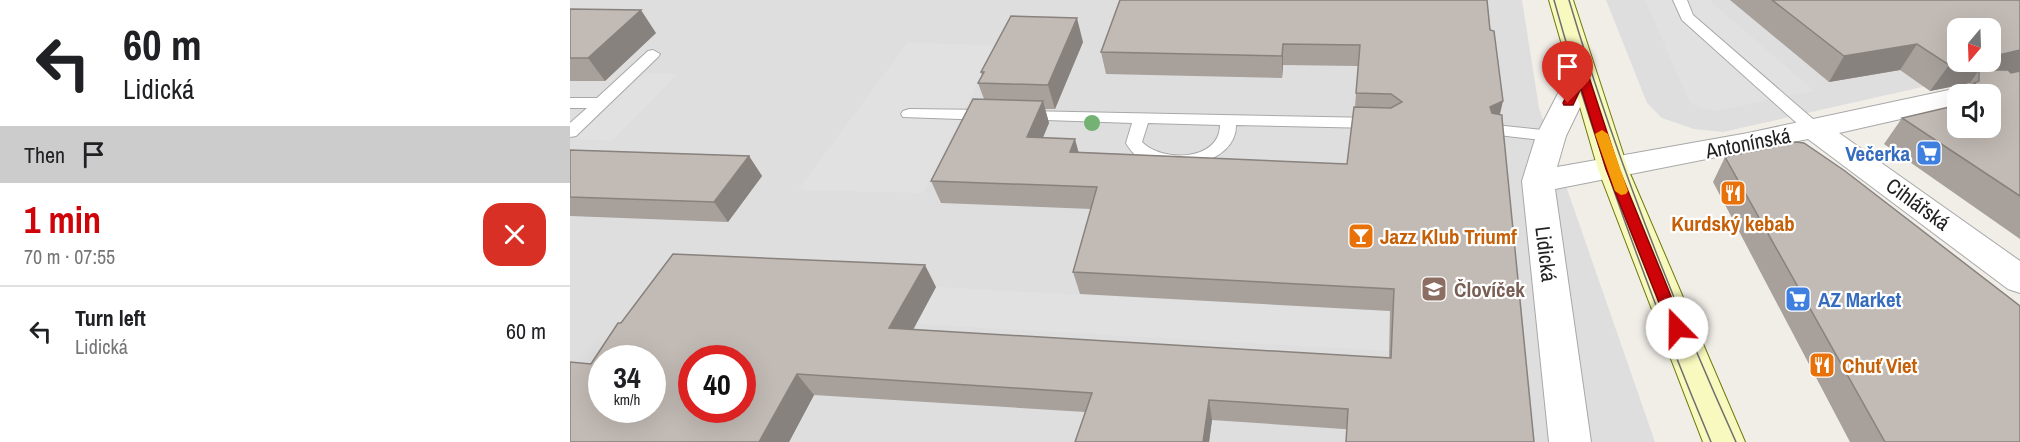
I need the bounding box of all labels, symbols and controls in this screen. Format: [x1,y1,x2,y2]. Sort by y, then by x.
text: 60 m [123,17,202,73]
north arrow [1947,18,2001,72]
map controls [1947,18,2001,138]
icon: left [24,24,102,102]
pin [1542,41,1593,103]
icon: arrive [1551,50,1584,83]
text: Lidická [123,71,194,107]
button: sound [1947,84,2001,138]
street label: Antonínská [1702,120,1793,166]
icon: arrive [77,138,110,171]
supermarket icon: Večerka [1914,138,1944,168]
place label: Večerka [1845,139,1910,168]
text: Then [24,140,65,170]
street label: Cihlářská [1880,171,1956,237]
restaurant icon: Kurdský kebab [1718,178,1748,208]
text: 1 min [24,196,101,244]
button: close [483,203,546,266]
place label: Kurdský kebab [1671,209,1795,238]
bar icon: Jazz Klub Triumf [1346,221,1376,251]
place label: Jazz Klub Triumf [1380,222,1517,251]
street label: Lidická [1528,225,1564,284]
text: 70 m · 07:55 [24,243,115,270]
school or university icon: Človíček [1419,274,1449,304]
place label: Človíček [1454,275,1525,304]
supermarket icon: AZ Market [1783,284,1813,314]
place label: AZ Market [1818,285,1902,314]
position arrow [1645,296,1709,360]
text: Turn left [75,303,146,333]
icon: left [24,315,57,348]
text: 60 m [506,316,546,346]
text: Lidická [75,333,128,360]
speed limit sign: 40 [678,345,756,423]
restaurant icon: Chuť Viet [1807,350,1837,380]
place label: Chuť Viet [1842,351,1918,380]
text: 34 [613,357,641,397]
text: km/h [614,389,640,410]

